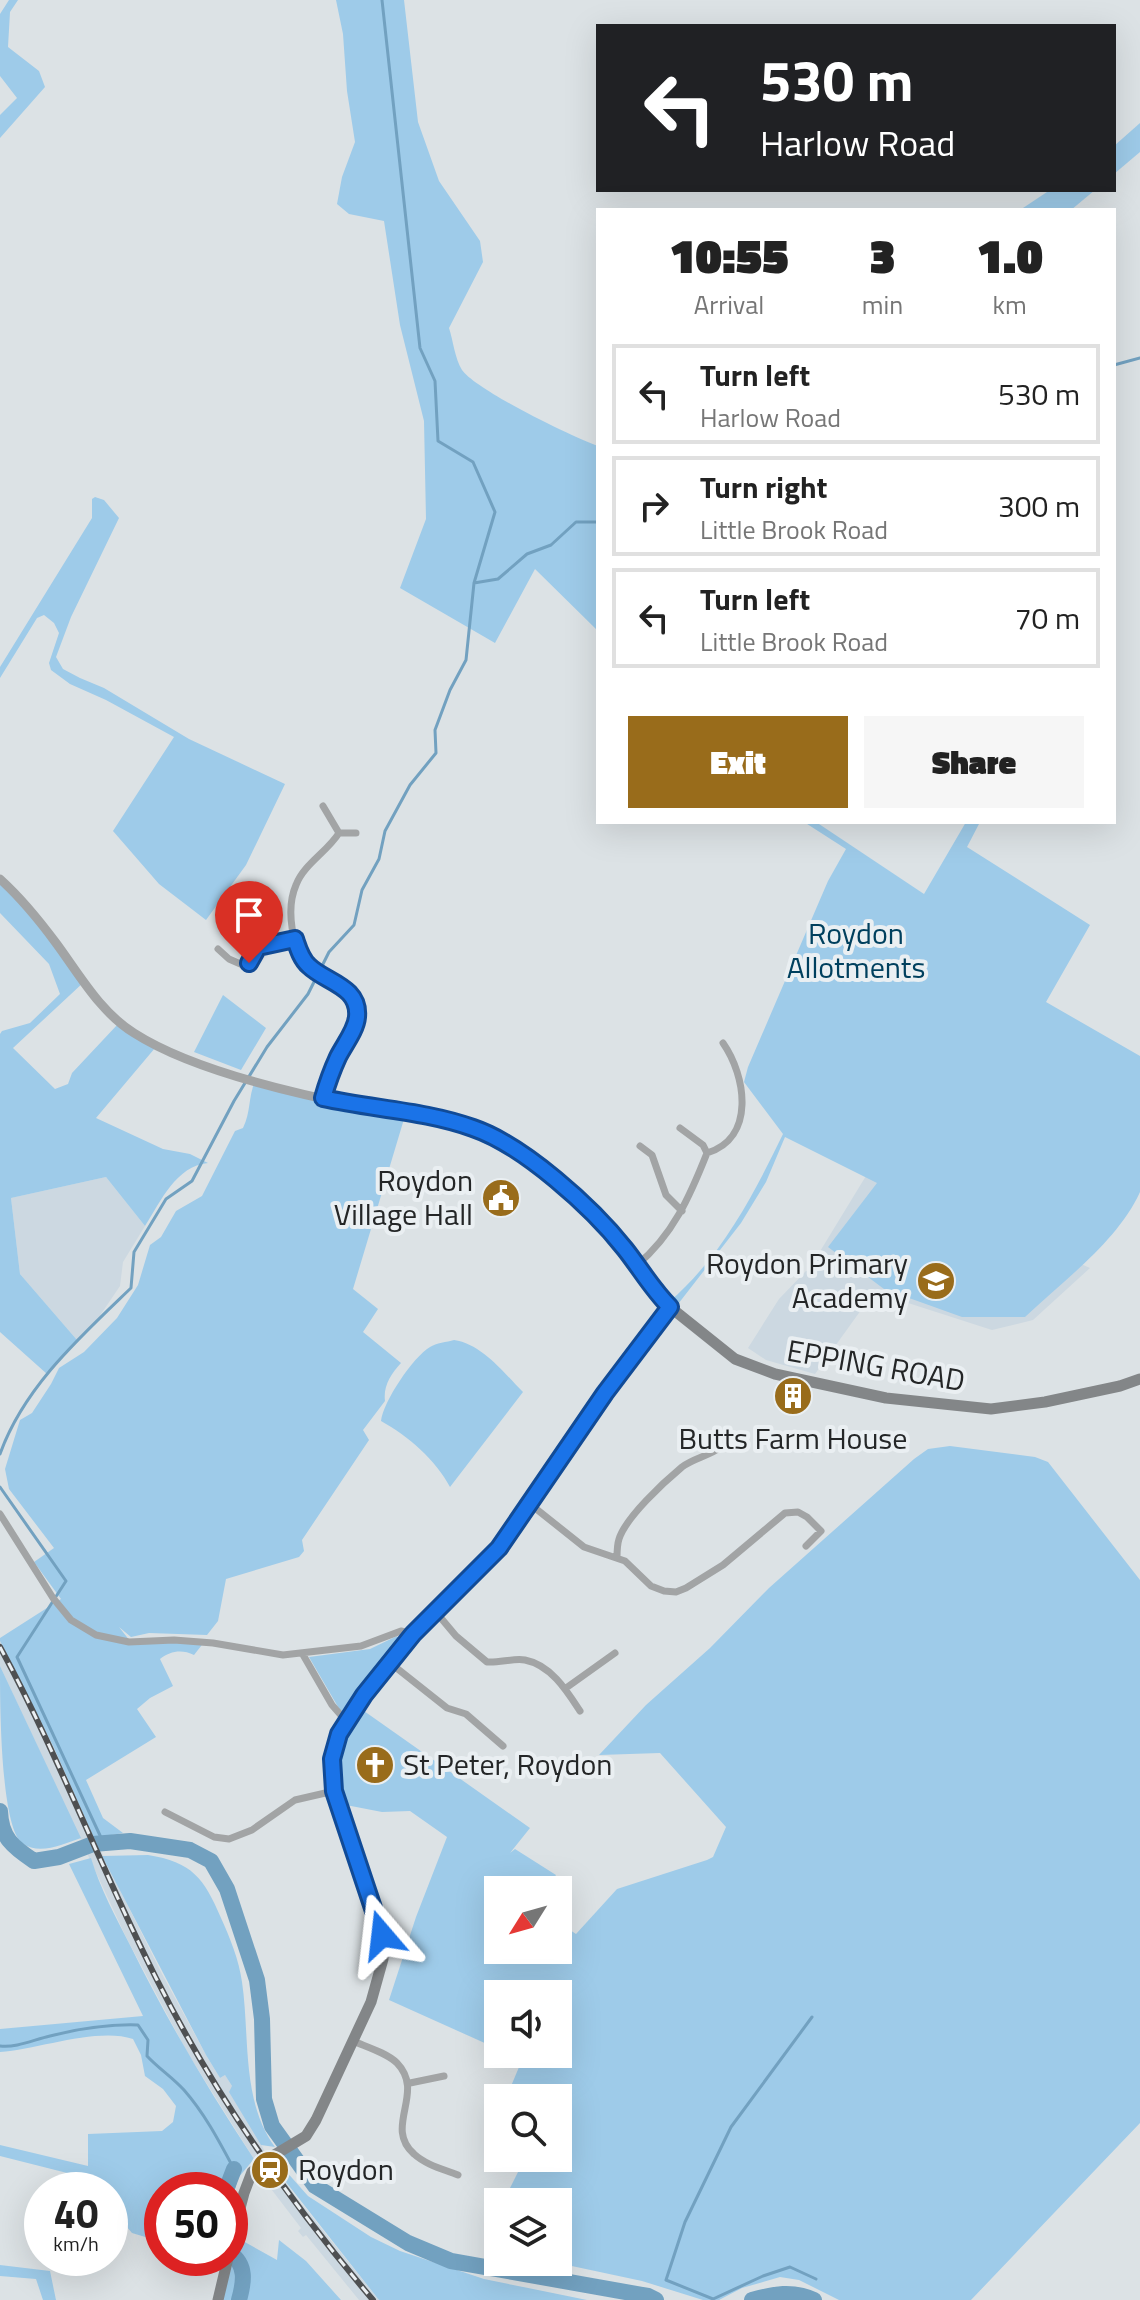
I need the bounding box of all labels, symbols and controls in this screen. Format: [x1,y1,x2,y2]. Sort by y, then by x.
text: 530 m [760,38,913,123]
icon: left [628,56,732,160]
text: Harlow Road [760,115,955,170]
text: 10:55 [669,219,789,292]
text: 3 [869,219,896,292]
text: 1.0 [976,219,1043,292]
text: Arrival [694,285,764,324]
text: min [862,285,903,324]
text: km [993,285,1027,324]
text: Turn left [700,352,810,398]
text: 530 m [998,371,1080,417]
icon: left [632,372,676,416]
text: Harlow Road [700,398,841,437]
text: Turn right [700,464,828,510]
text: 300 m [998,483,1080,529]
icon: right [632,484,676,528]
text: Little Brook Road [700,510,888,549]
text: Turn left [700,576,810,622]
text: 70 m [1015,595,1080,641]
icon: left [632,596,676,640]
text: Little Brook Road [700,622,888,661]
button: Exit [628,716,848,808]
button: Share [864,716,1084,808]
pin [215,881,283,963]
icon: arrive [227,893,271,937]
park label: Roydon Allotments [787,910,925,990]
place label: Roydon Village Hall [334,1157,473,1237]
public building icon: Roydon Village Hall [480,1177,522,1219]
place label: Roydon Primary Academy [706,1240,908,1320]
school or university icon: Roydon Primary Academy [915,1260,957,1302]
street label: EPPING ROAD [784,1327,969,1403]
building icon: Butts Farm House [772,1375,814,1417]
place label: Butts Farm House [679,1415,907,1461]
place label: St Peter, Roydon [403,1741,612,1787]
church icon: St Peter, Roydon [354,1744,396,1786]
north arrow [484,1876,572,1964]
map controls [484,1876,572,2276]
position arrow [340,1893,424,1977]
button: sound [484,1980,572,2068]
button: search [484,2084,572,2172]
place label: Roydon [298,2146,394,2192]
station icon: Roydon [249,2149,291,2191]
speed limit sign: 50 [144,2172,248,2276]
text: 40 [54,2183,98,2244]
button: layers [484,2188,572,2276]
text: km/h [53,2228,99,2259]

